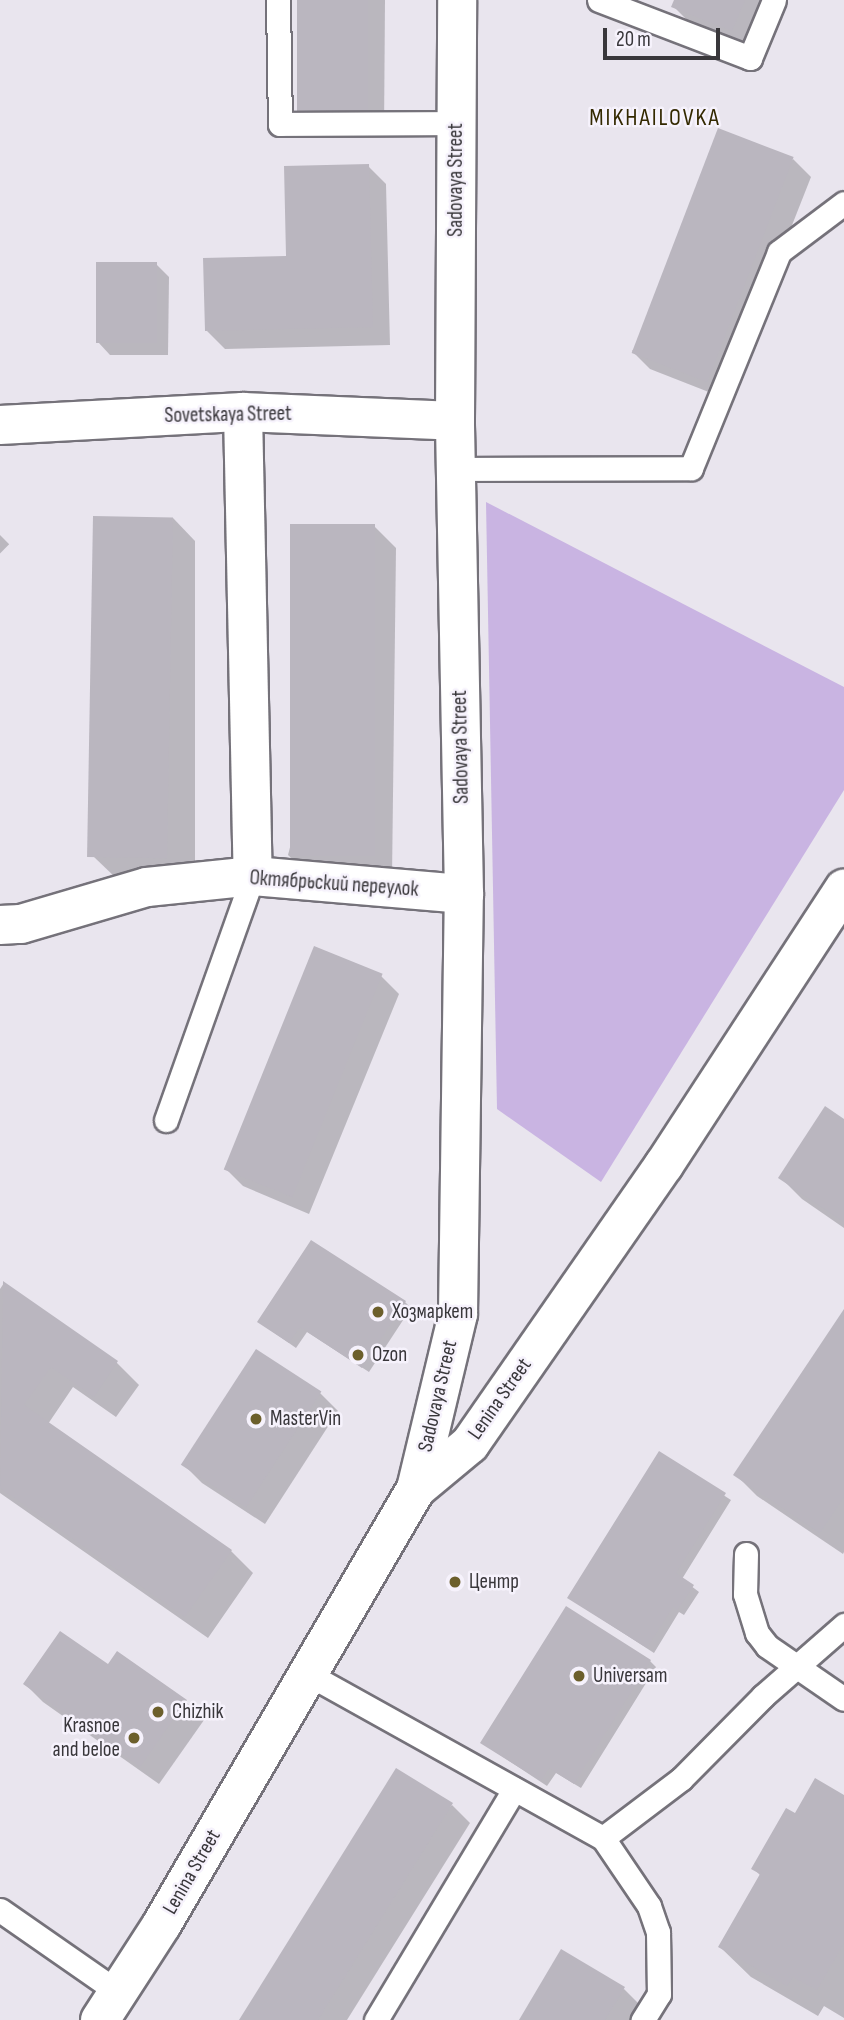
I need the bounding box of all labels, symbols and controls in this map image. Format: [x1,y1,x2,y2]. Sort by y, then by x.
scale bar [606,14,723,58]
text: 20 m [616,27,651,52]
district label: MIKHAILOVKA [591,104,719,132]
street label: Sadovaya Street [443,123,469,237]
street label: Sovetskaya Street [164,401,292,429]
street label: Sadovaya Street [447,690,475,804]
street label: Октябрьский переулок [249,866,419,902]
place label: Хозмаркет [392,1299,473,1325]
marker: Хозмаркет [370,1304,386,1320]
street label: Sadovaya Street [413,1338,463,1454]
place label: Ozon [372,1342,407,1368]
marker: Ozon [350,1347,366,1363]
street label: Lenina Street [463,1353,537,1445]
place label: MasterVin [270,1406,341,1432]
marker: MasterVin [248,1411,264,1427]
place label: Центр [469,1569,519,1595]
marker: Центр [447,1574,463,1590]
place label: Universam [593,1663,667,1689]
marker: Universam [571,1668,587,1684]
place label: Chizhik [172,1699,224,1725]
marker: Chizhik [150,1704,166,1720]
place label: Krasnoe and beloe [53,1713,120,1763]
marker: Krasnoe and beloe [126,1730,142,1746]
street label: Lenina Street [158,1825,226,1919]

